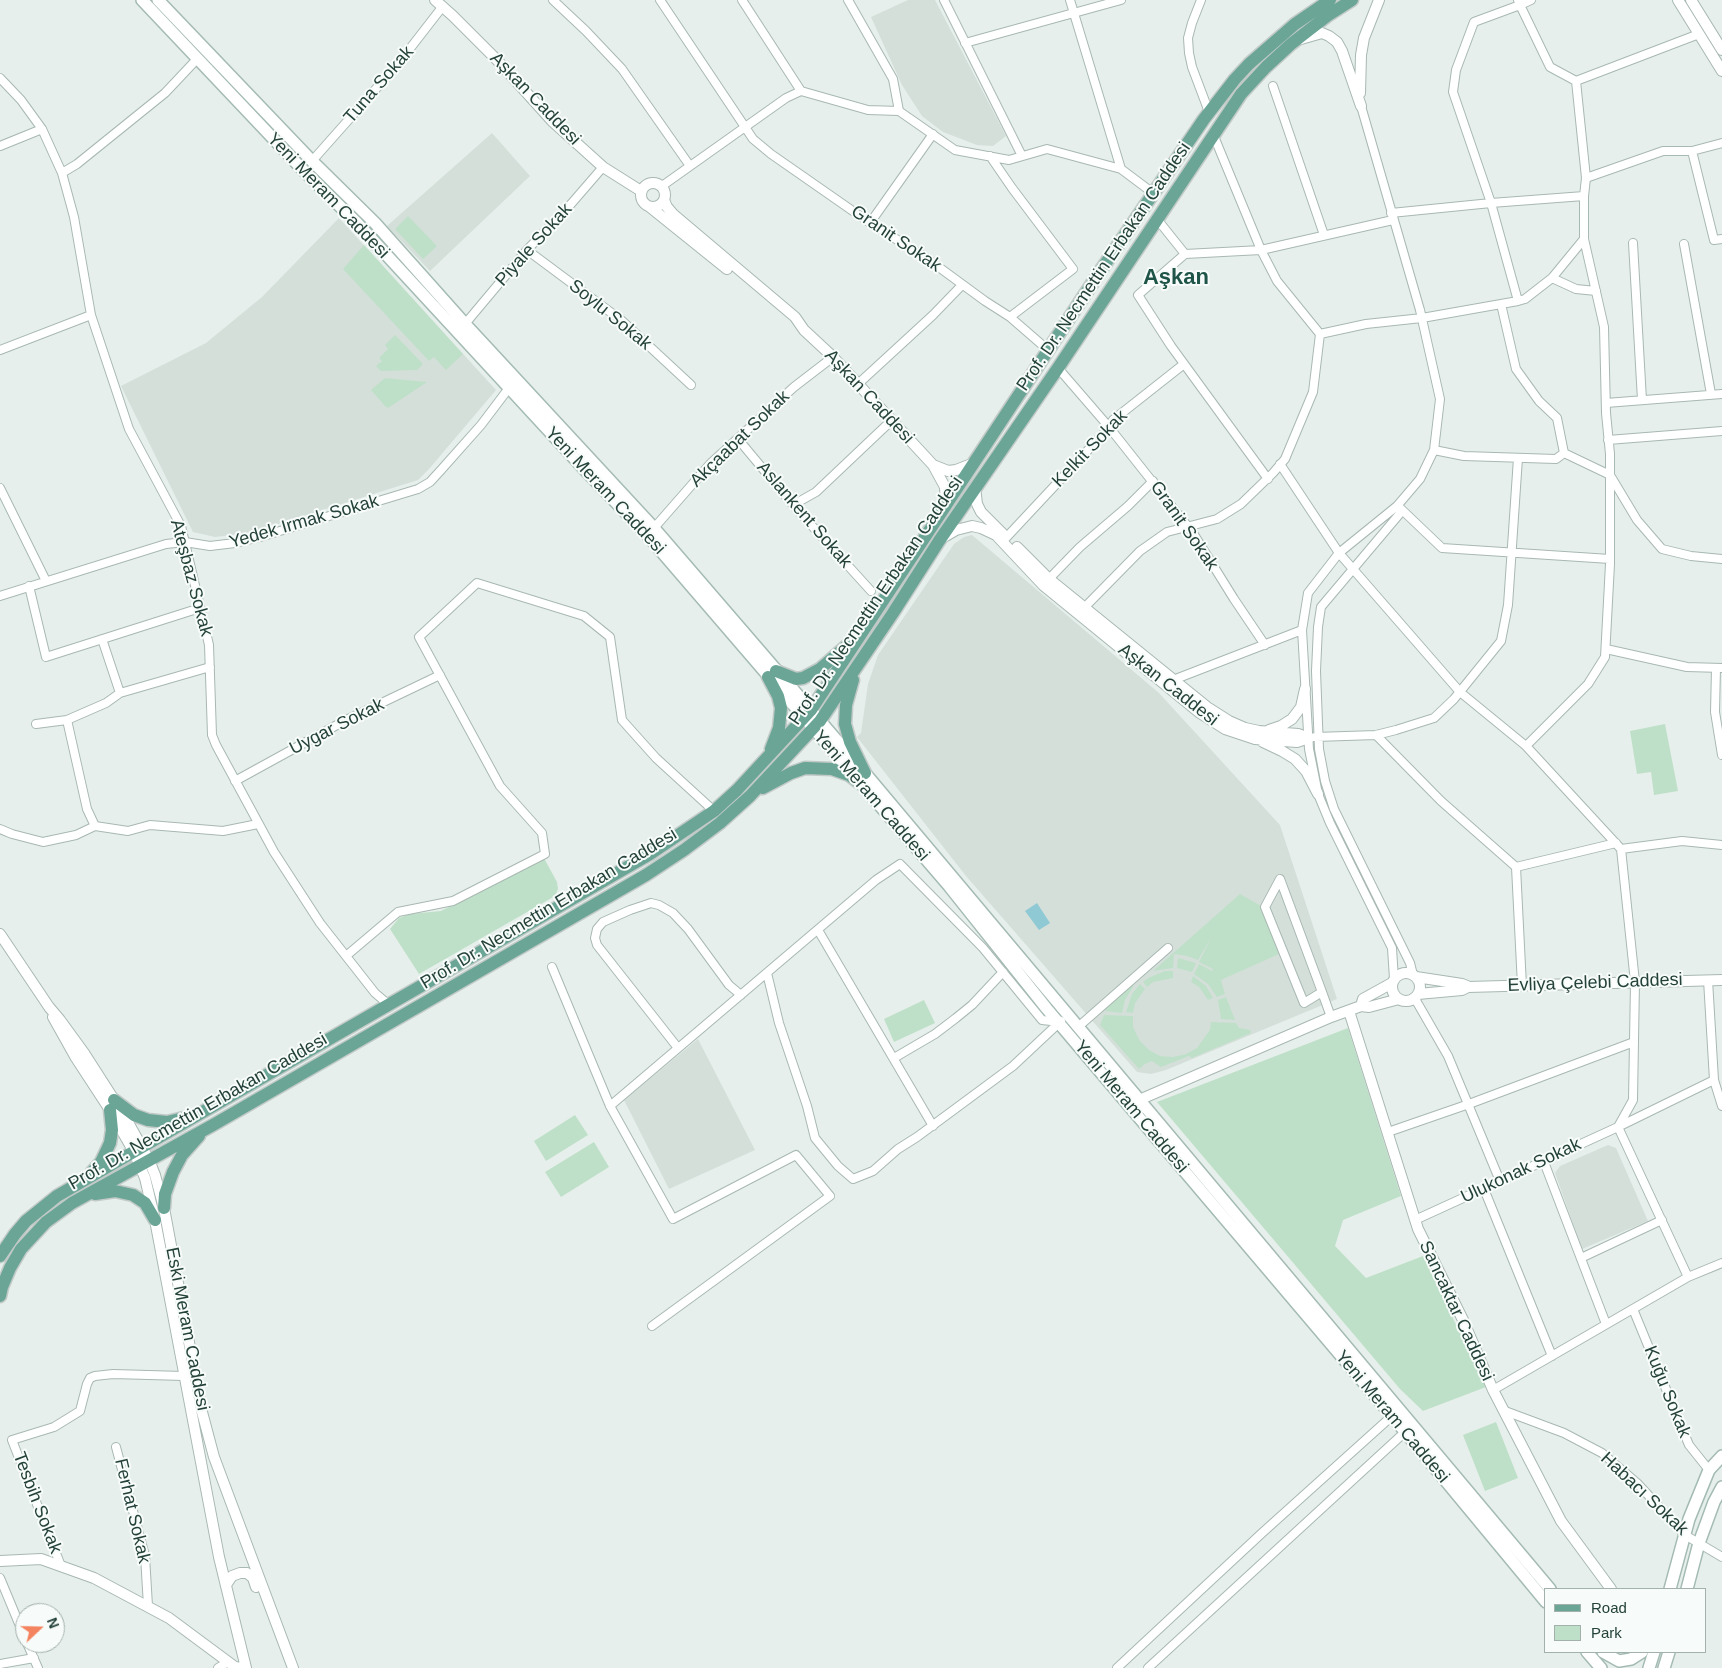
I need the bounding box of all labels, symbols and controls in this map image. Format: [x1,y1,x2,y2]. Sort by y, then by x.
street label: Tuna Sokak [340,42,418,128]
street label: Aşkan Caddesi [485,48,585,150]
street label: Yeni Meram Caddesi [262,129,394,263]
street label: Prof. Dr. Necmettin Erbakan Caddesi [1013,139,1195,395]
street label: Piyale Sokak [491,199,577,291]
street label: Granit Sokak [847,201,945,277]
district label: Aşkan [1143,265,1209,291]
street label: Soylu Sokak [564,275,656,355]
street label: Aşkan Caddesi [820,345,918,449]
street label: Akçaabat Sokak [686,386,794,492]
street label: Kelkit Sokak [1048,406,1132,492]
street label: Yeni Meram Caddesi [540,423,670,559]
street label: Aslankent Sokak [752,457,856,573]
street label: Prof. Dr. Necmettin Erbakan Caddesi [785,473,967,729]
street label: Granit Sokak [1145,477,1223,575]
street label: Yedek Irmak Sokak [227,490,381,554]
street label: Ateşbaz Sokak [165,517,217,639]
street label: Aşkan Caddesi [1114,639,1222,731]
street label: Uygar Sokak [286,694,388,760]
street label: Yeni Meram Caddesi [808,726,934,866]
street label: Prof. Dr. Necmettin Erbakan Caddesi [417,824,681,994]
street label: Evliya Çelebi Caddesi [1507,969,1683,997]
street label: Prof. Dr. Necmettin Erbakan Caddesi [65,1029,331,1195]
street label: Yeni Meram Caddesi [1069,1036,1193,1178]
street label: Ulukonak Sokak [1457,1134,1585,1208]
street label: Sancaktar Caddesi [1414,1238,1498,1384]
street label: Eski Meram Caddesi [161,1245,213,1413]
street label: Kuğu Sokak [1639,1343,1695,1441]
street label: Yeni Meram Caddesi [1330,1346,1454,1488]
street label: Habacı Sokak [1596,1448,1692,1540]
street label: Tesbih Sokak [8,1449,66,1557]
street label: Ferhat Sokak [109,1456,155,1566]
legend [1544,1588,1707,1653]
text: Road [1591,1599,1627,1616]
north arrow [15,1603,65,1653]
text: N [44,1615,62,1631]
text: Park [1591,1624,1622,1641]

